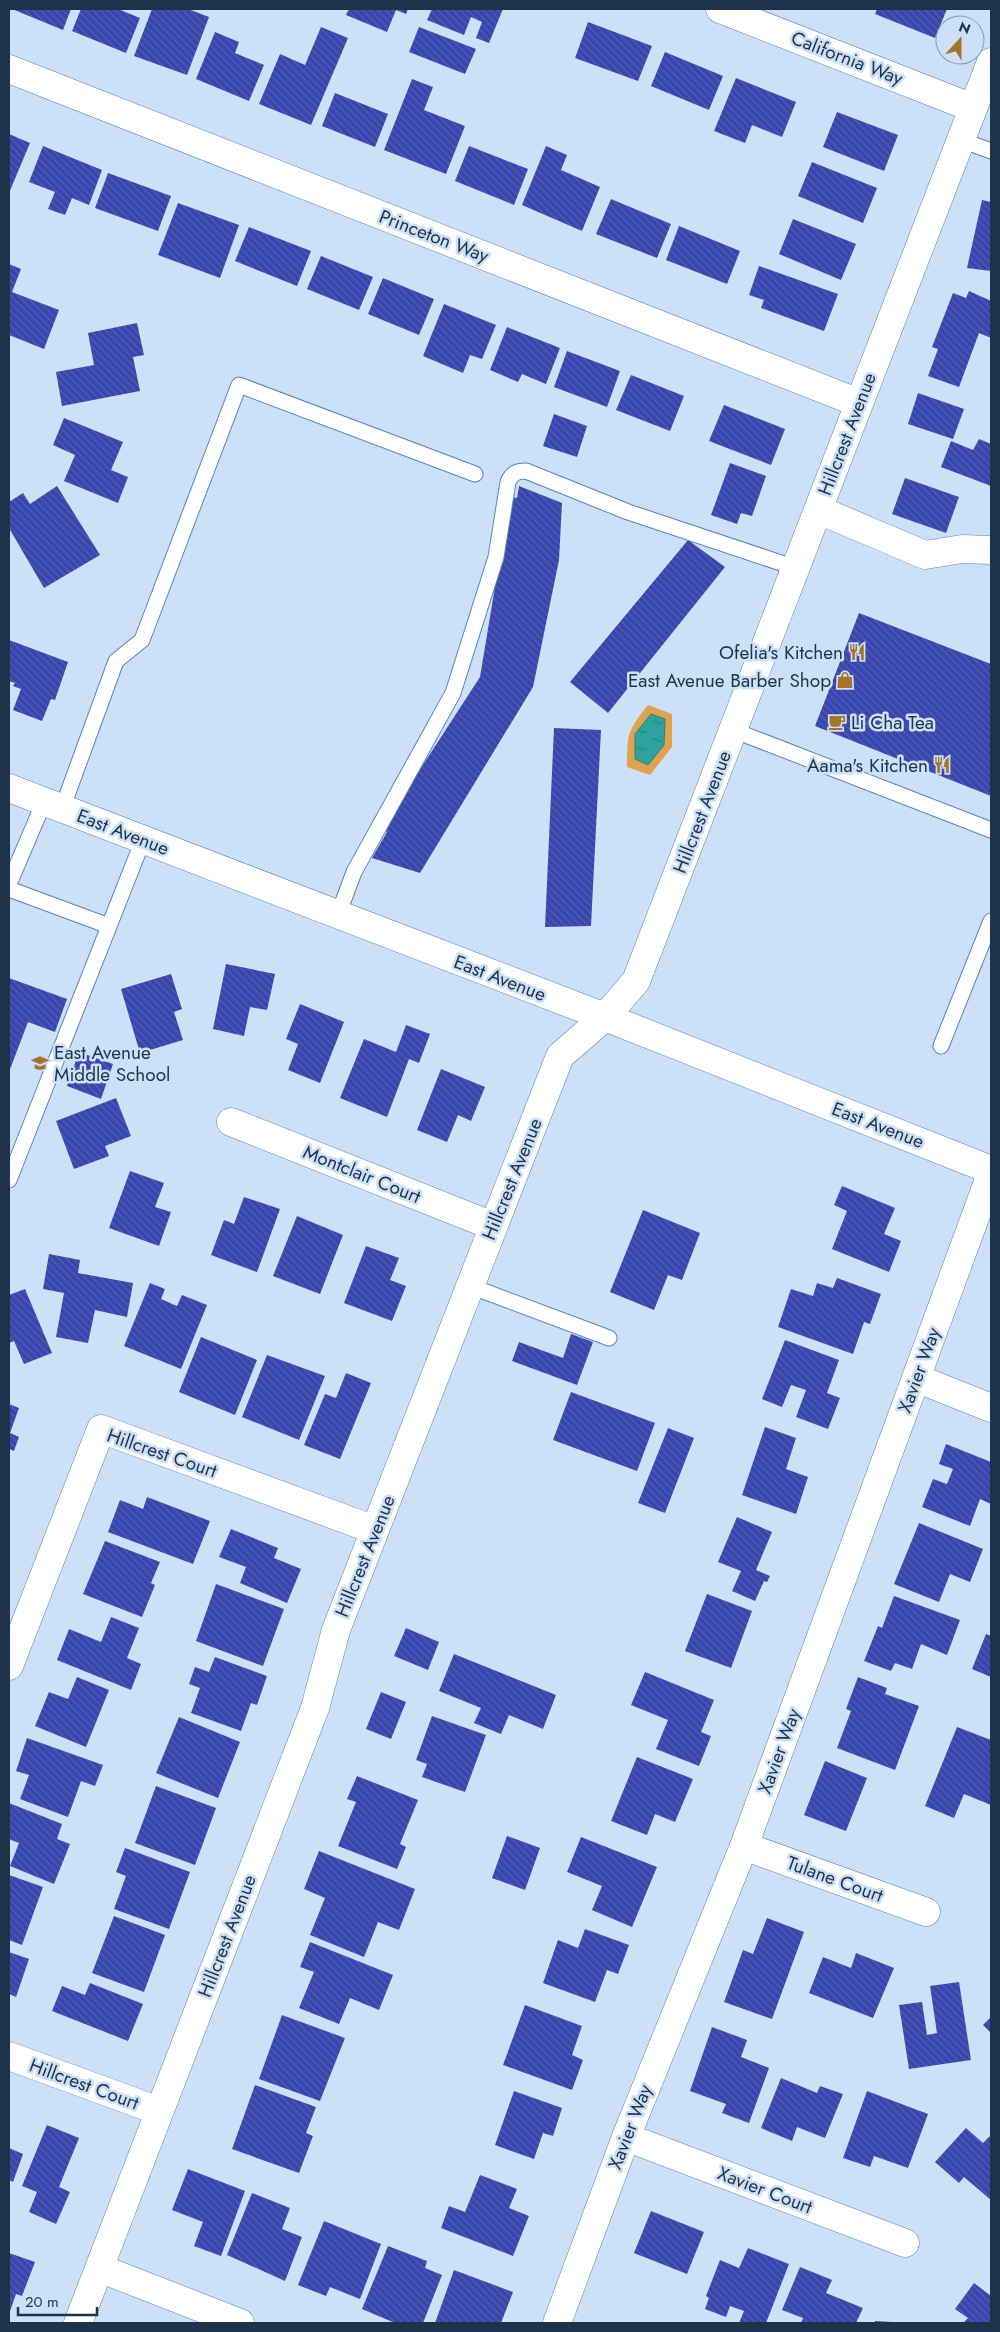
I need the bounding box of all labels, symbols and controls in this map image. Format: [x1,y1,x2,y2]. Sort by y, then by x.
north arrow [935,15,985,65]
text: N [956,17,973,39]
street label: California Way [787,24,907,92]
street label: Princeton Way [375,203,493,269]
street label: Hillcrest Avenue [811,369,883,499]
place label: Ofelia's Kitchen [719,639,843,666]
restaurant icon: Ofelia's Kitchen [847,642,867,662]
place label: East Avenue Barber Shop [628,667,831,694]
shop icon: East Avenue Barber Shop [835,670,855,690]
place label: Li Cha Tea [851,709,934,736]
cafe icon: Li Cha Tea [827,712,847,732]
street label: Hillcrest Avenue [666,747,738,877]
place label: Aama's Kitchen [807,752,928,779]
restaurant icon: Aama's Kitchen [932,755,952,775]
street label: East Avenue [73,802,173,862]
street label: East Avenue [450,948,550,1008]
place label: East Avenue Middle School [54,1039,170,1088]
school or university icon: East Avenue Middle School [30,1053,50,1073]
street label: East Avenue [828,1095,928,1155]
street label: Hillcrest Avenue [475,1114,549,1244]
street label: Montclair Court [299,1138,425,1210]
street label: Xavier Way [891,1323,947,1417]
street label: Hillcrest Court [103,1422,221,1485]
street label: Hillcrest Avenue [328,1491,402,1621]
street label: Xavier Way [751,1704,807,1798]
street label: Tulane Court [783,1849,887,1909]
street label: Hillcrest Avenue [191,1871,263,2001]
street label: Hillcrest Court [25,2052,143,2116]
street label: Xavier Way [601,2080,659,2173]
street label: Xavier Court [714,2160,817,2221]
scale bar [18,2284,96,2316]
text: 20 m [25,2291,59,2313]

